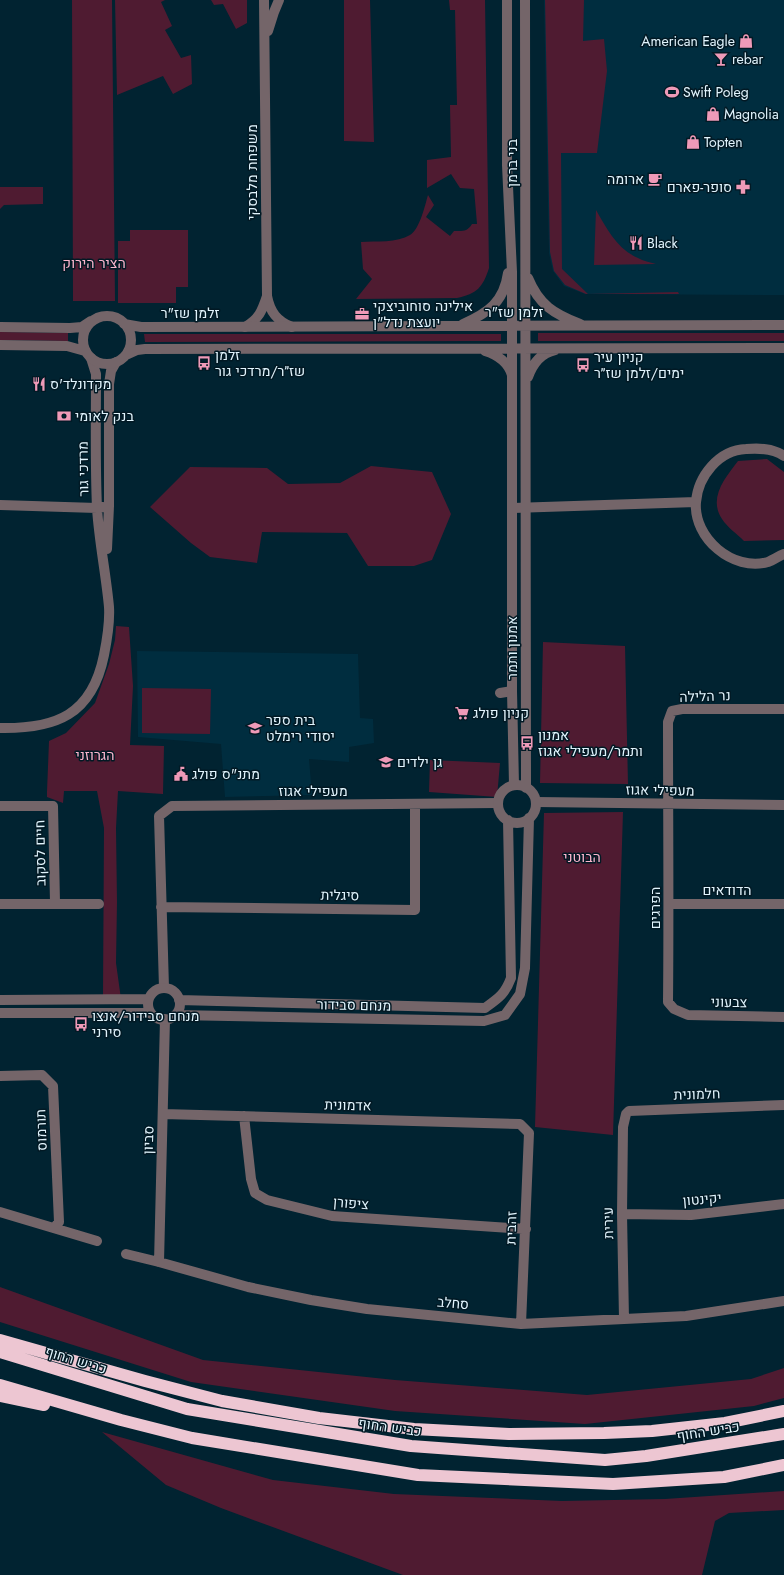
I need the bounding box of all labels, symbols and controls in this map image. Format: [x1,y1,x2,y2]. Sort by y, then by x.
place label: American Eagle [641,31,735,51]
shop icon: American Eagle [738,33,754,49]
place label: rebar [732,49,764,69]
bar icon: rebar [713,51,729,67]
place label: Swift Poleg [683,82,749,102]
sports icon: Swift Poleg [664,84,680,100]
place label: Magnolia [724,104,779,124]
shop icon: Magnolia [705,106,721,122]
street label: משפחת מלבסקי [242,124,262,220]
place label: Topten [704,132,743,152]
shop icon: Topten [685,134,701,150]
street label: בני ברמן [502,138,522,187]
place label: ארומה [607,169,644,189]
cafe icon: ארומה [647,171,663,187]
place label: סופר-פארם [667,177,732,197]
pharmacy icon: סופר-פארם [735,179,751,195]
place label: Black [647,233,678,253]
restaurant icon: Black [628,235,644,251]
park label: הציר הירוק [62,253,126,273]
place label: אילינה סוחוביצקי יועצת נדל"ן [373,296,473,332]
street label: זלמן שז"ר [485,302,543,322]
street label: זלמן שז"ר [161,303,219,323]
office icon: אילינה סוחוביצקי יועצת נדל"ן [354,306,370,322]
place label: זלמן שז״ר/מרדכי גור [215,345,305,381]
place label: קניון עיר ימים/זלמן שז״ר [594,347,684,383]
bus stop icon: זלמן שז״ר/מרדכי גור [196,355,212,371]
bus stop icon: קניון עיר ימים/זלמן שז״ר [575,357,591,373]
place label: מקדונלד'ס [50,374,111,394]
restaurant icon: מקדונלד'ס [31,376,47,392]
place label: בנק לאומי [75,406,134,426]
bank icon: בנק לאומי [56,408,72,424]
street label: מרדכי גור [73,441,93,497]
street label: אמנון ותמר [502,616,522,680]
street label: נר הלילה [679,685,731,707]
place label: קניון פולג [473,703,529,723]
supermarket icon: קניון פולג [454,705,470,721]
place label: בית ספר יסודי רימלט [266,710,335,746]
school or university icon: בית ספר יסודי רימלט [247,720,263,736]
place label: אמנון ותמר/מעפילי אגוז [538,725,643,761]
bus stop icon: אמנון ותמר/מעפילי אגוז [519,735,535,751]
park label: הגרוזני [76,745,114,765]
place label: גן ילדים [397,752,442,772]
school or university icon: גן ילדים [378,754,394,770]
place label: מתנ"ס פולג [192,764,260,784]
public building icon: מתנ"ס פולג [173,766,189,782]
street label: מעפילי אגוז [625,779,695,801]
street label: מעפילי אגוז [278,781,348,801]
street label: חיים לסקוב [29,820,51,886]
park label: הבוטני [563,847,601,867]
street label: הדודאים [702,880,752,900]
street label: סיגלית [320,885,360,905]
street label: הפרגים [645,887,665,929]
street label: צבעוני [711,992,748,1012]
street label: מנחם סבידור [317,994,391,1016]
place label: מנחם סבידור/אנצו סירני [92,1006,199,1042]
bus stop icon: מנחם סבידור/אנצו סירני [73,1016,89,1032]
street label: חלמונית [673,1083,721,1105]
street label: אדמונית [324,1095,372,1115]
street label: תורמוס [30,1109,52,1151]
street label: סביון [138,1125,158,1155]
street label: יקינטון [682,1187,722,1211]
street label: ציפורן [332,1191,370,1215]
street label: עירית [598,1207,618,1239]
street label: זהבית [500,1211,522,1245]
street label: סחלב [436,1292,470,1314]
street label: כביש החוף [43,1341,109,1379]
street label: כביש החוף [357,1413,423,1441]
street label: כביש החוף [675,1416,741,1446]

